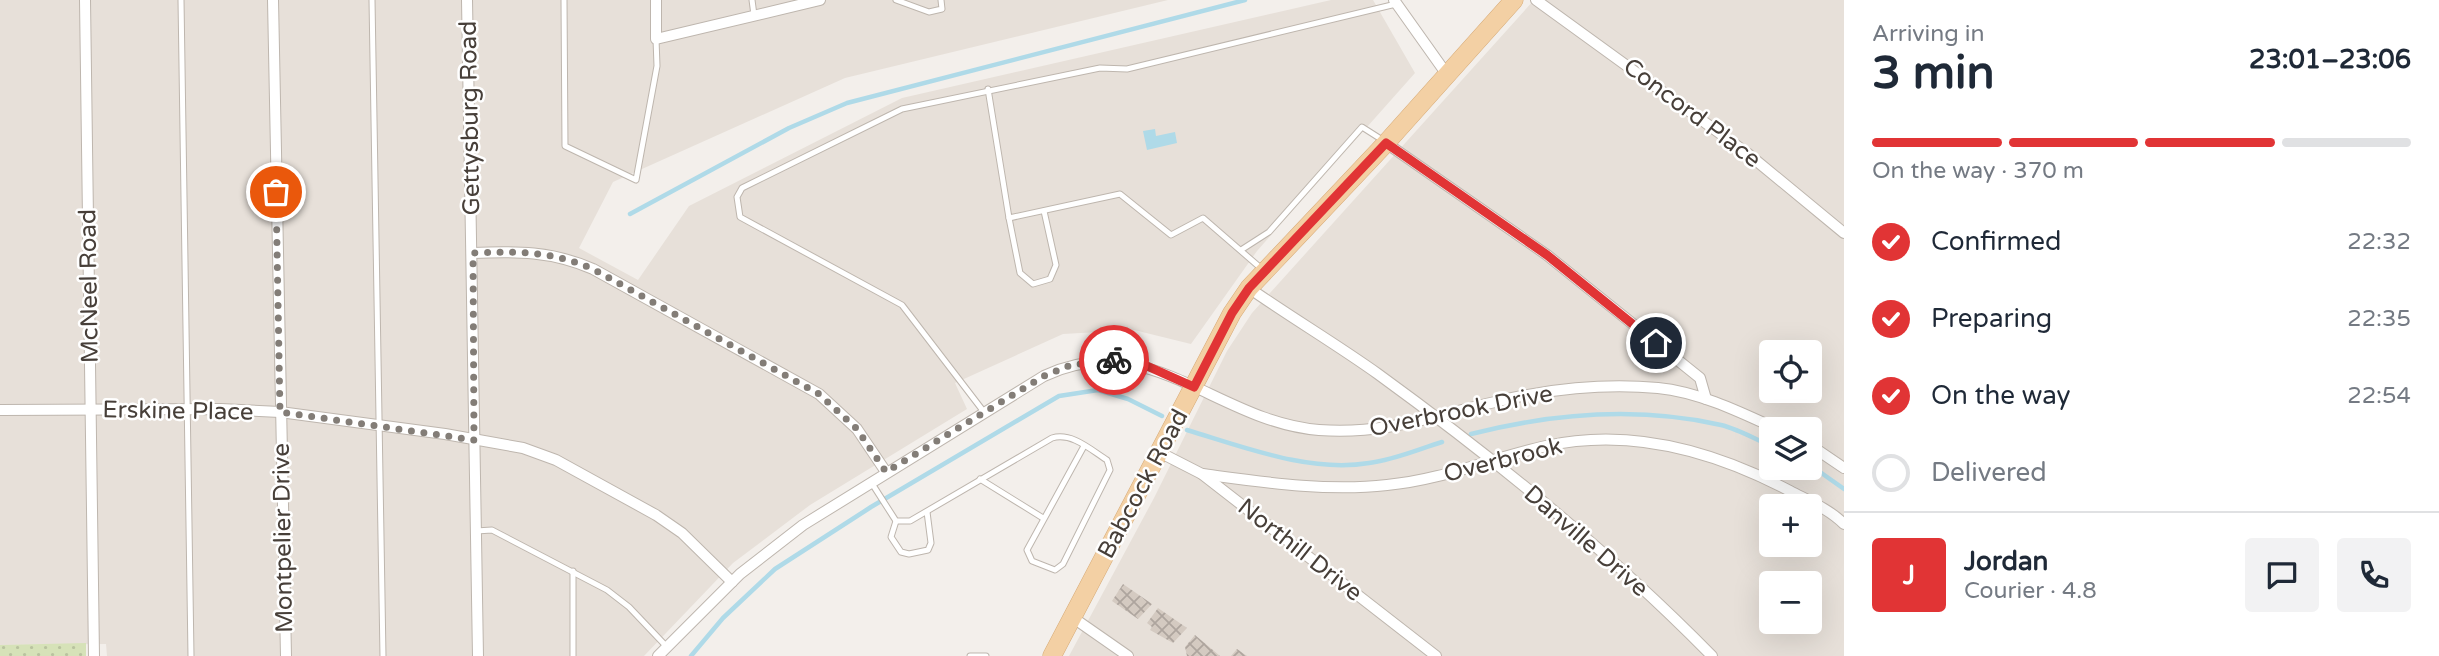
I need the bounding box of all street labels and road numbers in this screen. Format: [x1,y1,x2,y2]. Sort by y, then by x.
street label: Gettysburg Road [454,20,486,216]
street label: Concord Place [1617,52,1767,174]
street label: McNeel Road [73,209,105,363]
street label: Overbrook Drive [1367,379,1555,443]
street label: Erskine Place [102,395,254,427]
street label: Babcock Road [1091,404,1195,564]
street label: Overbrook [1441,431,1565,489]
street label: Montpelier Drive [267,443,299,633]
street label: Danville Drive [1518,479,1654,603]
street label: Northill Drive [1232,492,1368,608]

